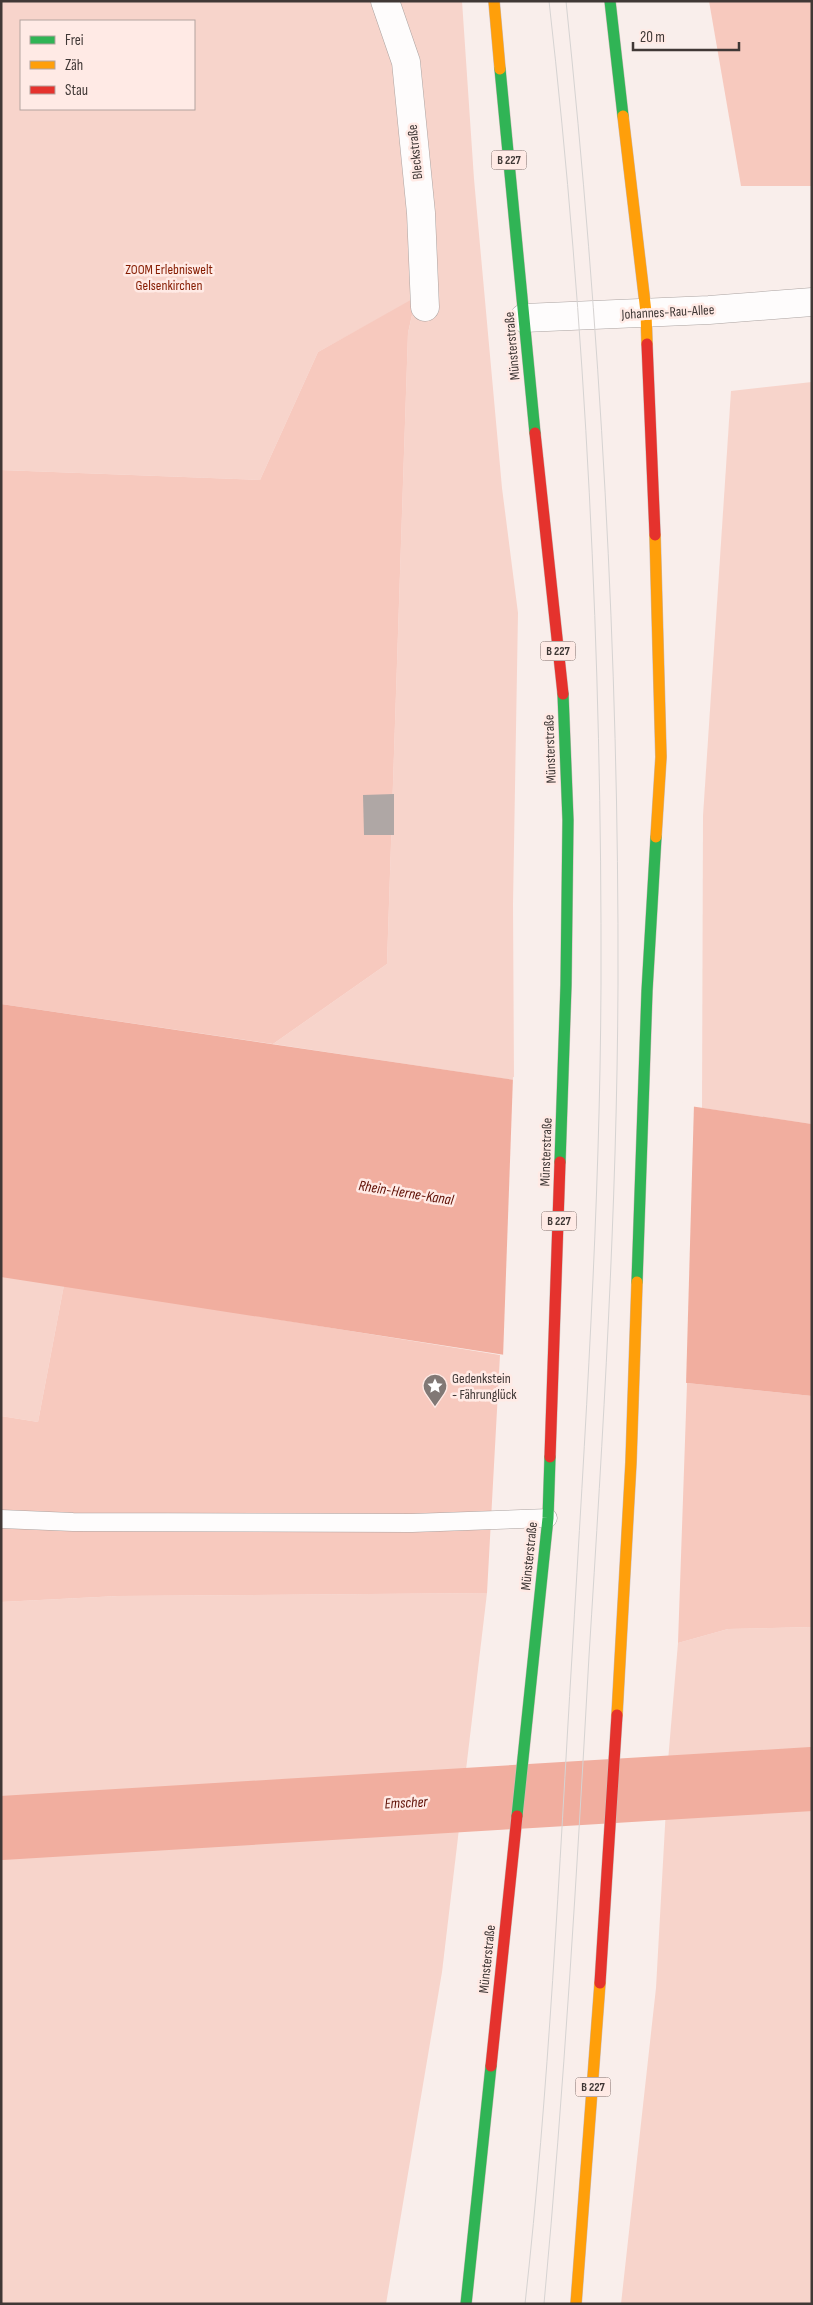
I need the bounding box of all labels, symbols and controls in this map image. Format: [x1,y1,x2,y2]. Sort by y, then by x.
legend [20,20,195,110]
scale bar [633,20,739,52]
text: 20 m [640,28,665,47]
text: Frei [65,31,84,50]
text: Zäh [65,56,83,75]
text: Stau [65,81,88,100]
street label: Bleckstraße [404,124,426,180]
road number: B 227 [492,150,526,170]
park label: ZOOM Erlebniswelt Gelsenkirchen [125,261,213,294]
street label: Johannes-Rau-Allee [620,301,715,323]
street label: Münsterstraße [501,311,523,381]
road number: B 227 [540,641,576,660]
street label: Münsterstraße [540,714,560,784]
street label: Münsterstraße [536,1117,556,1187]
water label: Rhein-Herne-Kanal [357,1176,456,1210]
road number: B 227 [542,1212,576,1230]
place label: Gedenkstein - Fährunglück [452,1370,517,1403]
place icon: Gedenkstein - Fährunglück [422,1373,448,1407]
street label: Münsterstraße [517,1521,541,1591]
water label: Emscher [384,1792,429,1814]
street label: Münsterstraße [475,1924,499,1994]
road number: B 227 [576,2078,610,2096]

